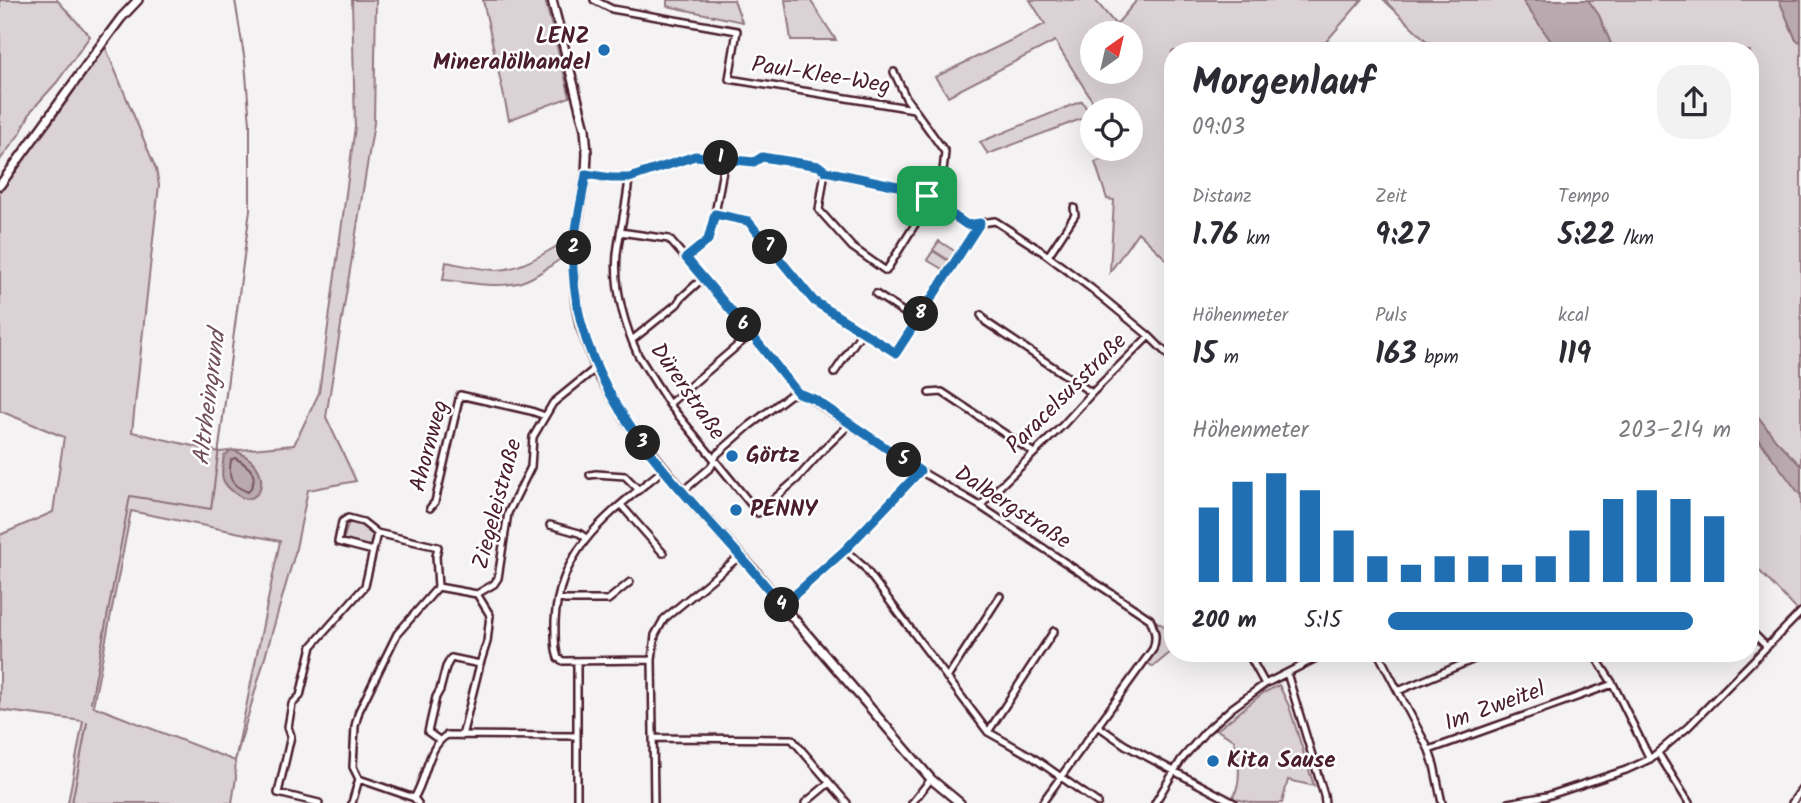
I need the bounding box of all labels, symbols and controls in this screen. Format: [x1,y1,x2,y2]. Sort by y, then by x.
place label: LENZ Mineralölhandel [433,19,591,81]
north arrow [1080,21,1143,84]
map controls [1080,21,1143,161]
marker: LENZ Mineralölhandel [596,42,612,58]
street label: Paul-Klee-Weg [749,47,893,105]
text: Morgenlauf [1192,54,1374,114]
button: share [1657,65,1731,139]
button: locate [1080,98,1143,161]
text: 09:03 [1192,110,1245,146]
pin: 1 [704,140,738,176]
text: 1 [718,142,723,172]
pin [897,166,957,226]
icon: arrive [908,177,946,215]
text: Distanz [1192,182,1252,212]
text: Zeit [1375,182,1407,212]
text: Tempo [1558,182,1610,212]
text: 1.76 [1192,212,1239,260]
text: 9:27 [1375,212,1429,260]
text: 5:22 [1558,212,1616,260]
text: km [1239,224,1270,254]
text: /km [1616,224,1654,254]
pin: 2 [556,230,592,266]
pin: 7 [752,230,788,264]
text: 7 [765,231,774,261]
text: 2 [568,232,579,262]
pin: 8 [904,296,939,332]
text: 8 [915,298,926,328]
text: Höhenmeter [1192,301,1288,331]
text: Puls [1375,301,1407,331]
text: kcal [1558,301,1589,331]
pin: 6 [726,308,762,342]
text: 6 [738,309,749,339]
water label: Altrheingrund [182,323,238,468]
street label: Paracelsusstraße [998,325,1136,463]
text: 15 [1192,331,1216,379]
text: 163 [1375,331,1417,379]
text: 119 [1558,331,1591,379]
street label: Dürerstraße [640,336,734,448]
text: m [1216,343,1239,373]
text: bpm [1417,343,1459,373]
street label: Ahornweg [401,396,459,496]
text: Höhenmeter [1192,413,1308,449]
text: 203–214 m [1618,413,1731,449]
pin: 3 [626,426,660,460]
text: 3 [637,427,648,457]
street label: Ziegeleistraße [463,435,533,573]
place label: Görtz [746,438,800,474]
pin: 5 [886,442,922,477]
text: 5 [899,444,908,474]
marker: Görtz [724,448,740,464]
street label: Dalbergstraße [946,457,1078,559]
place label: PENNY [750,492,818,528]
marker: PENNY [728,502,744,518]
pin: 4 [764,588,800,622]
text: 4 [776,589,787,619]
text: 200 m [1192,603,1257,639]
text: 5:15 [1304,603,1342,639]
street label: Im Zweitel [1439,672,1551,742]
place label: Kita Sause [1227,743,1335,779]
marker: Kita Sause [1205,753,1221,769]

